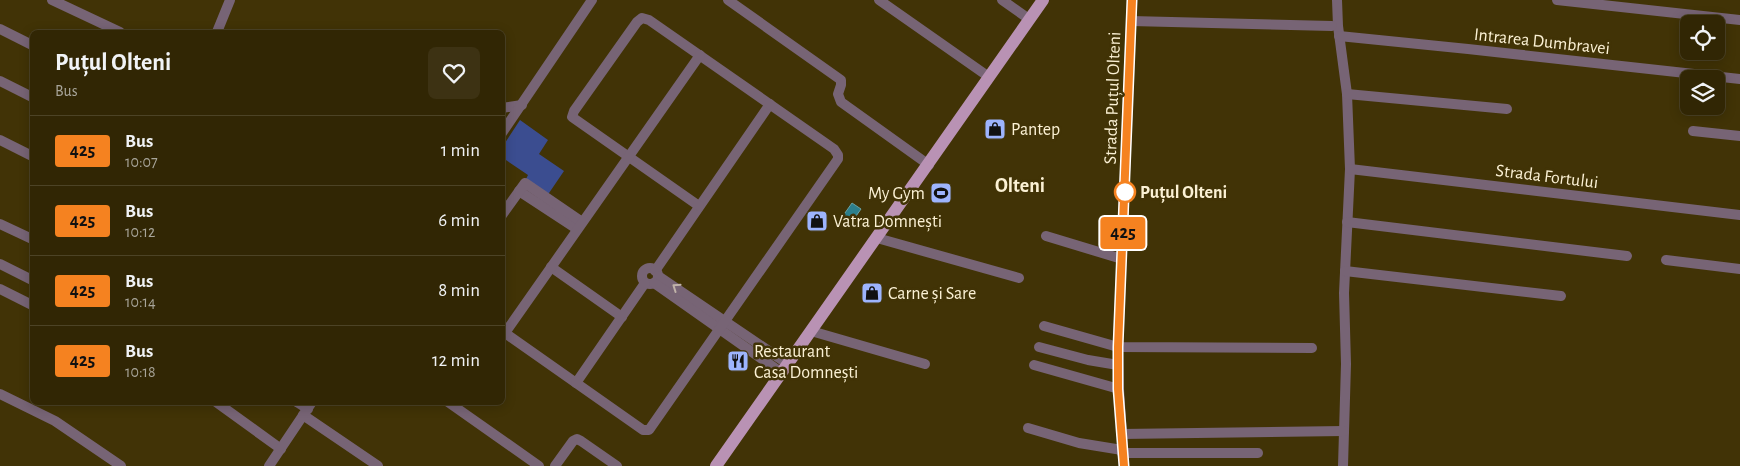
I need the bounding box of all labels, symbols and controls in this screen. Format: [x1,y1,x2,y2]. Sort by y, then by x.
map controls [1680,15,1725,115]
button: locate [1680,15,1725,60]
street label: Intrarea Dumbravei [1473,26,1611,58]
street label: Strada Puțul Olteni [1102,31,1125,165]
button: heart [428,47,480,99]
text: Puțul Olteni [55,51,171,75]
button: layers [1680,70,1725,115]
text: Bus [55,83,78,99]
shop icon: Pantep [983,117,1007,141]
place label: Pantep [1011,121,1060,139]
text: Bus [125,132,153,151]
text: 1 min [441,141,480,160]
text: 425 [70,142,95,160]
text: 10:07 [125,154,158,170]
street label: Strada Fortului [1495,162,1599,192]
district label: Olteni [995,176,1045,196]
sports icon: My Gym [929,181,953,205]
marker: Puțul Olteni [1114,181,1136,203]
place label: Puțul Olteni [1140,184,1227,204]
place label: My Gym [868,185,925,203]
text: Bus [125,202,153,221]
shop icon: Vatra Domnești [805,209,829,233]
text: 6 min [438,211,480,230]
text: 425 [70,212,95,230]
place label: Vatra Domnești [833,213,942,232]
line badge: 425 [1094,217,1152,249]
text: 10:12 [125,224,155,240]
text: 425 [1110,224,1136,242]
text: Bus [125,272,153,291]
text: 8 min [438,281,480,300]
shop icon: Carne și Sare [860,281,884,305]
text: 425 [70,282,95,300]
one-way arrow [672,284,682,293]
place label: Carne și Sare [888,285,976,304]
text: 10:14 [125,294,156,310]
text: Bus [125,342,153,361]
place label: Restaurant Casa Domnești [754,343,858,383]
restaurant icon: Restaurant Casa Domnești [726,349,750,373]
text: 12 min [432,351,480,370]
text: 425 [70,352,95,370]
text: 10:18 [125,364,156,380]

